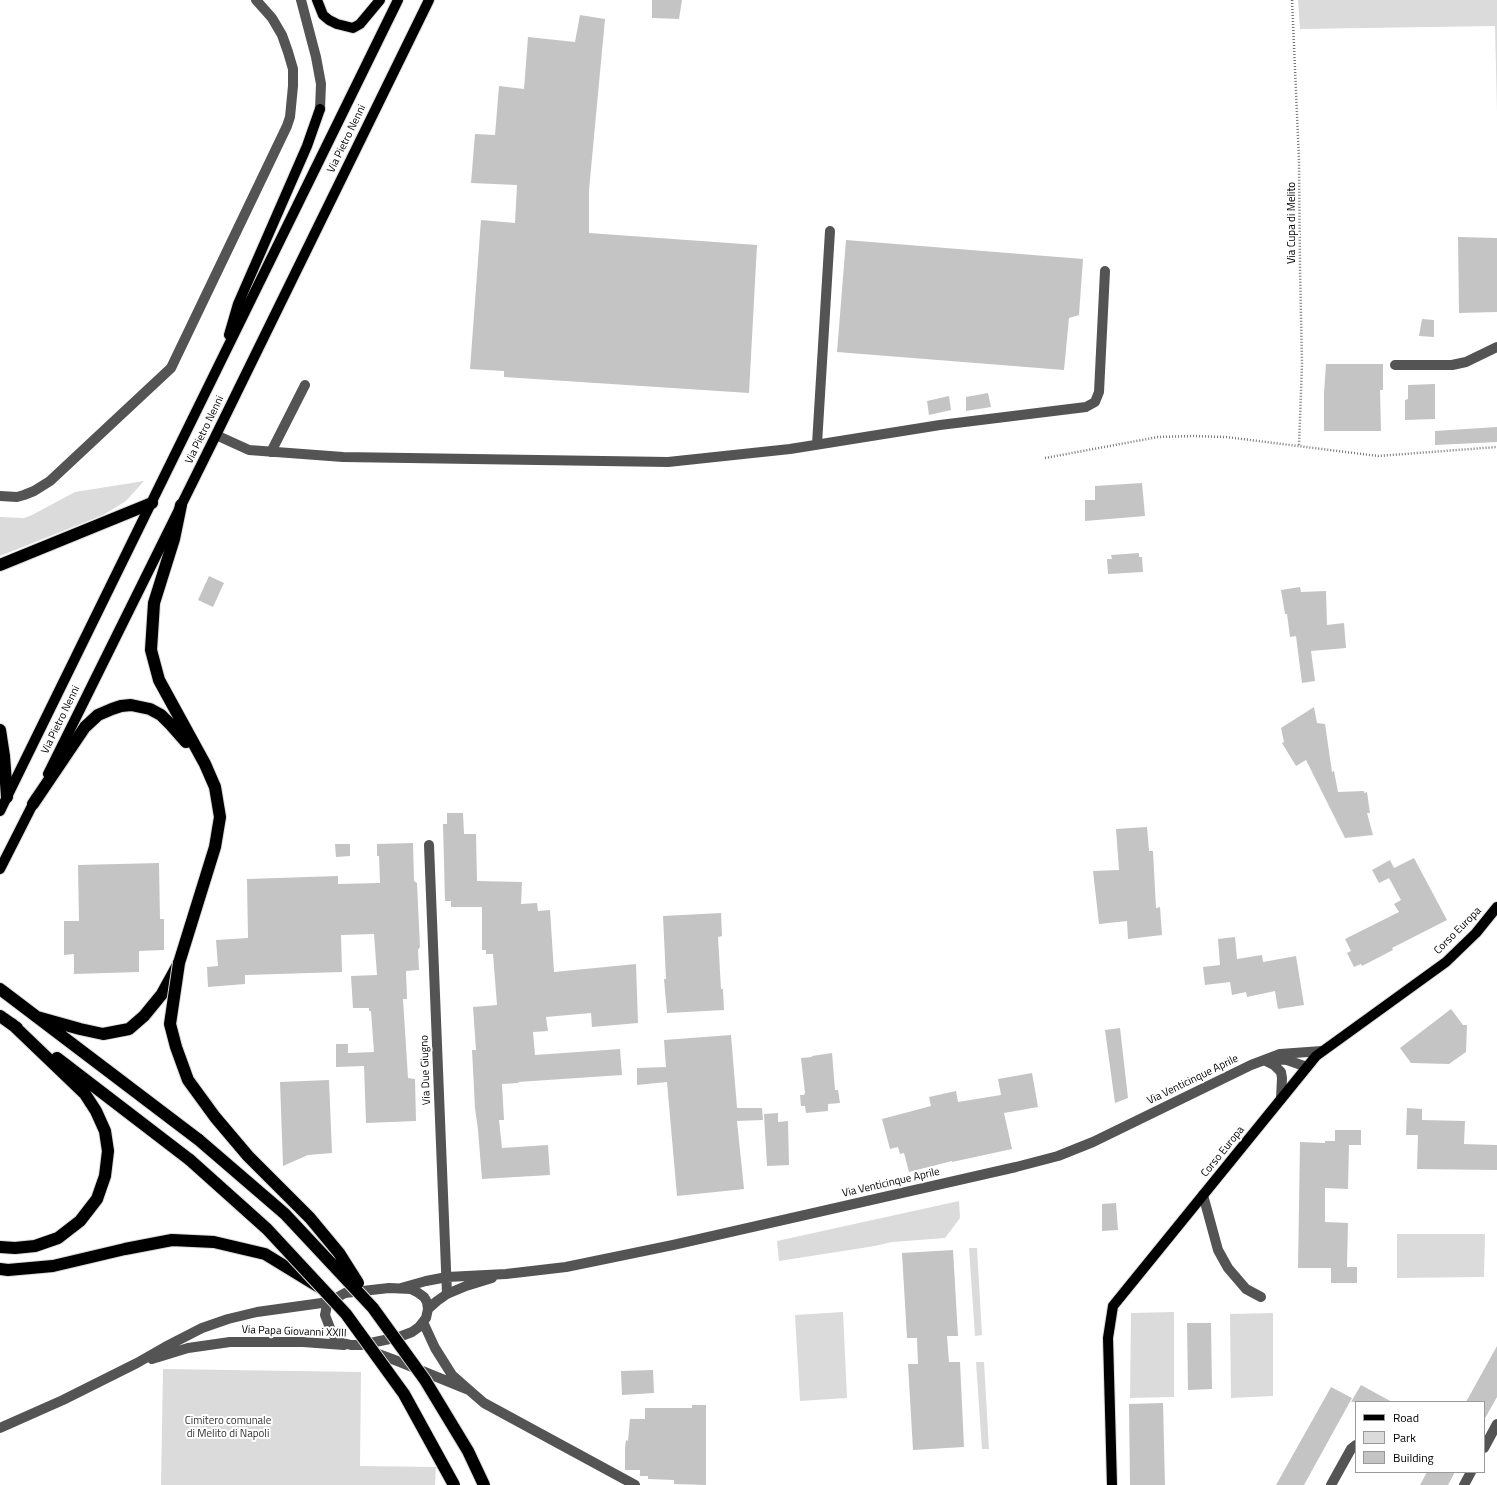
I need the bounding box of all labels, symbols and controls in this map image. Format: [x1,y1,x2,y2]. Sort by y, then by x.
street label: Via Pietro Nenni [325,103,369,175]
street label: Via Cupa di Melito [1285,182,1299,264]
street label: Via Pietro Nenni [183,394,227,466]
street label: Via Pietro Nenni [39,684,83,756]
street label: Corso Europa [1432,905,1484,957]
street label: Via Due Giugno [418,1035,434,1105]
street label: Via Venticinque Aprile [1145,1052,1241,1108]
street label: Corso Europa [1199,1124,1247,1180]
street label: Via Venticinque Aprile [841,1165,941,1201]
street label: Via Papa Giovanni XXIII [241,1324,347,1340]
legend [1355,1401,1485,1473]
text: Road [1393,1408,1419,1427]
park label: Cimitero comunale di Melito di Napoli [185,1414,271,1440]
text: Park [1393,1428,1416,1447]
text: Building [1393,1448,1434,1467]

